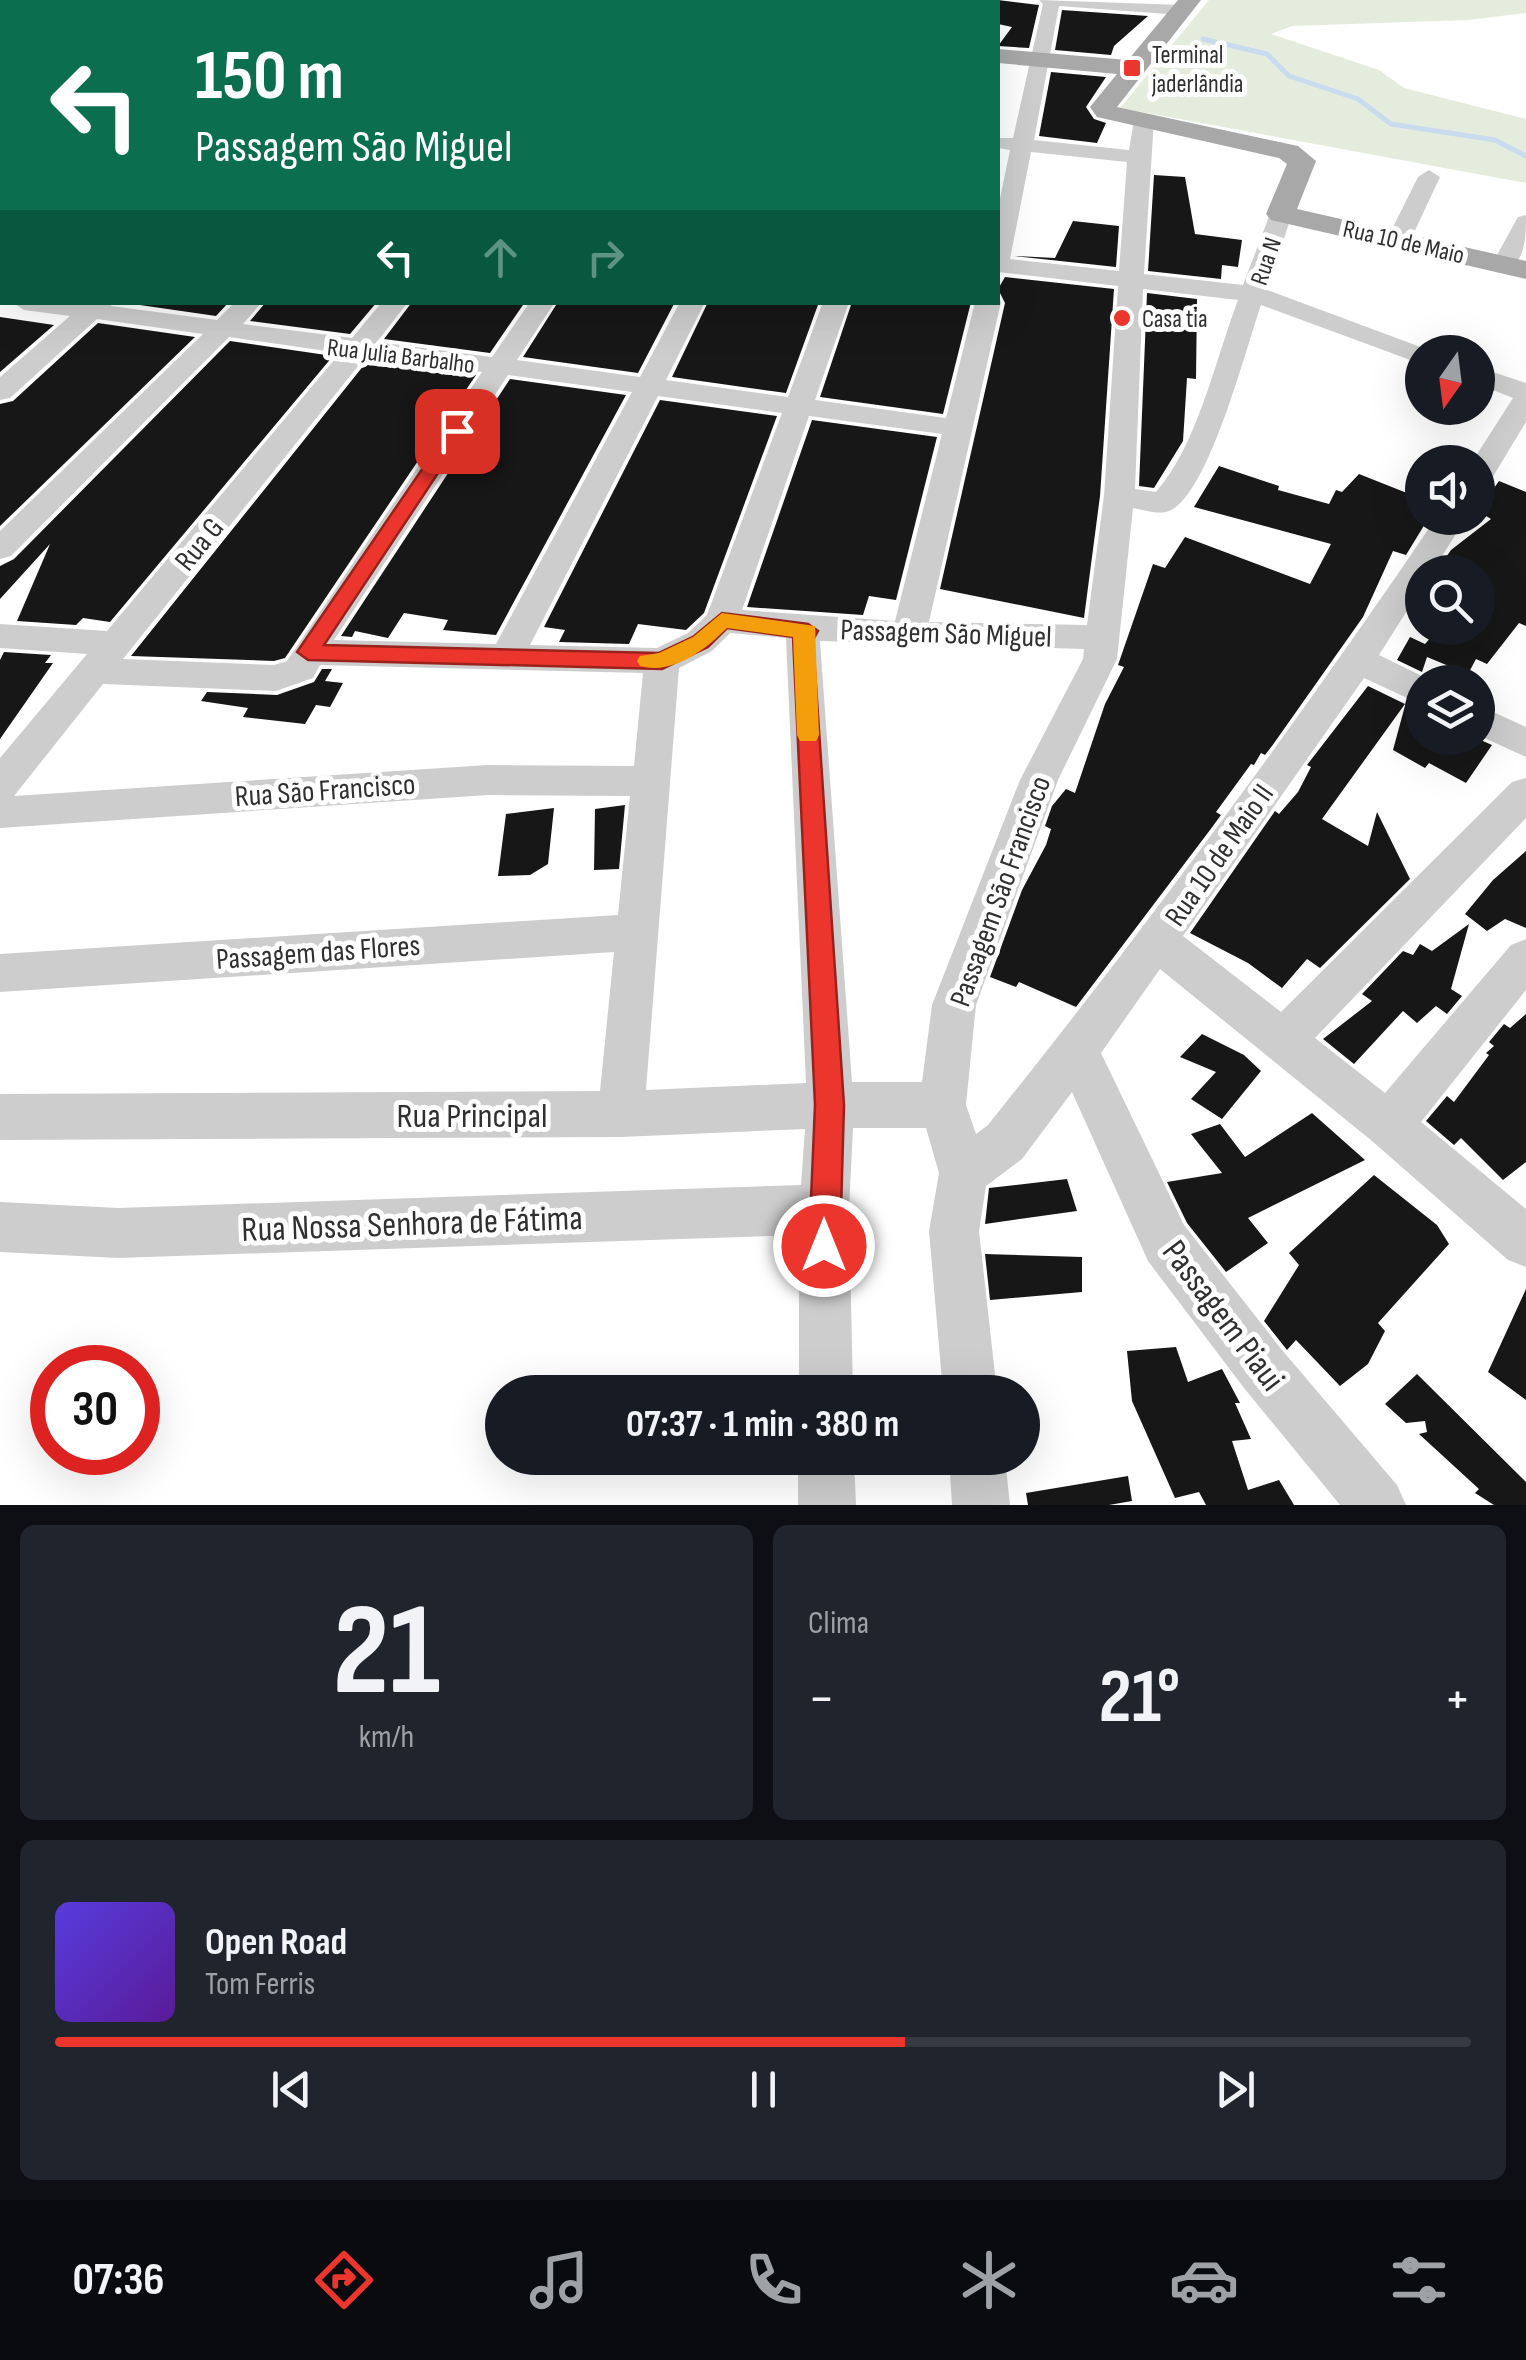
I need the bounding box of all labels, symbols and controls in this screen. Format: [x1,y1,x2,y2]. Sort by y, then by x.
text: 150 m [195,35,344,119]
icon: left [30,40,160,170]
place label: Terminal jaderlândia [1151,40,1243,100]
marker: Terminal jaderlândia [1121,57,1143,79]
text: Passagem São Miguel [195,120,512,175]
street label: Rua 10 de Maio [1340,213,1467,271]
icon: left [368,230,423,285]
icon: ahead [473,230,528,285]
icon: right [578,230,633,285]
street label: Rua N [1244,234,1289,289]
place label: Casa tia [1142,304,1208,335]
marker: Casa tia [1111,307,1133,329]
street label: Rua Julia Barbalho [325,332,476,381]
north arrow [1405,335,1495,425]
map controls [1405,335,1495,755]
pin [415,389,500,474]
icon: arrive [430,404,485,459]
button: sound [1405,445,1495,535]
street label: Rua G [168,511,232,578]
button: search [1405,555,1495,645]
street label: Passagem São Miguel [840,612,1052,656]
button: layers [1405,665,1495,755]
street label: Rua São Francisco [234,767,417,815]
street label: Passagem São Francisco [943,771,1059,1011]
street label: Rua 10 de Maio II [1158,778,1282,933]
street label: Passagem das Flores [215,928,421,978]
street label: Rua Principal [396,1095,548,1138]
position arrow [772,1194,876,1298]
street label: Rua Nossa Senhora de Fátima [241,1197,583,1252]
street label: Passagem Piaui [1152,1232,1293,1400]
speed limit sign: 30 [30,1345,160,1475]
text: 07:37 · 1 min · 380 m [626,1402,899,1447]
text: 21 [332,1575,441,1731]
text: Clima [808,1604,869,1643]
text: 21° [1099,1653,1180,1744]
text: − [808,1666,835,1733]
text: + [1444,1666,1471,1733]
text: km/h [359,1718,414,1757]
text: Open Road [205,1920,347,1965]
text: Tom Ferris [205,1965,315,2004]
icon: previous [264,2062,319,2117]
icon: pause [736,2062,791,2117]
icon: next [1208,2062,1263,2117]
icon: directions [309,2245,379,2315]
icon: music [524,2245,594,2315]
icon: phone [739,2245,809,2315]
icon: climate [954,2245,1024,2315]
icon: car [1169,2245,1239,2315]
icon: filters [1384,2245,1454,2315]
text: 07:36 [72,2253,165,2308]

